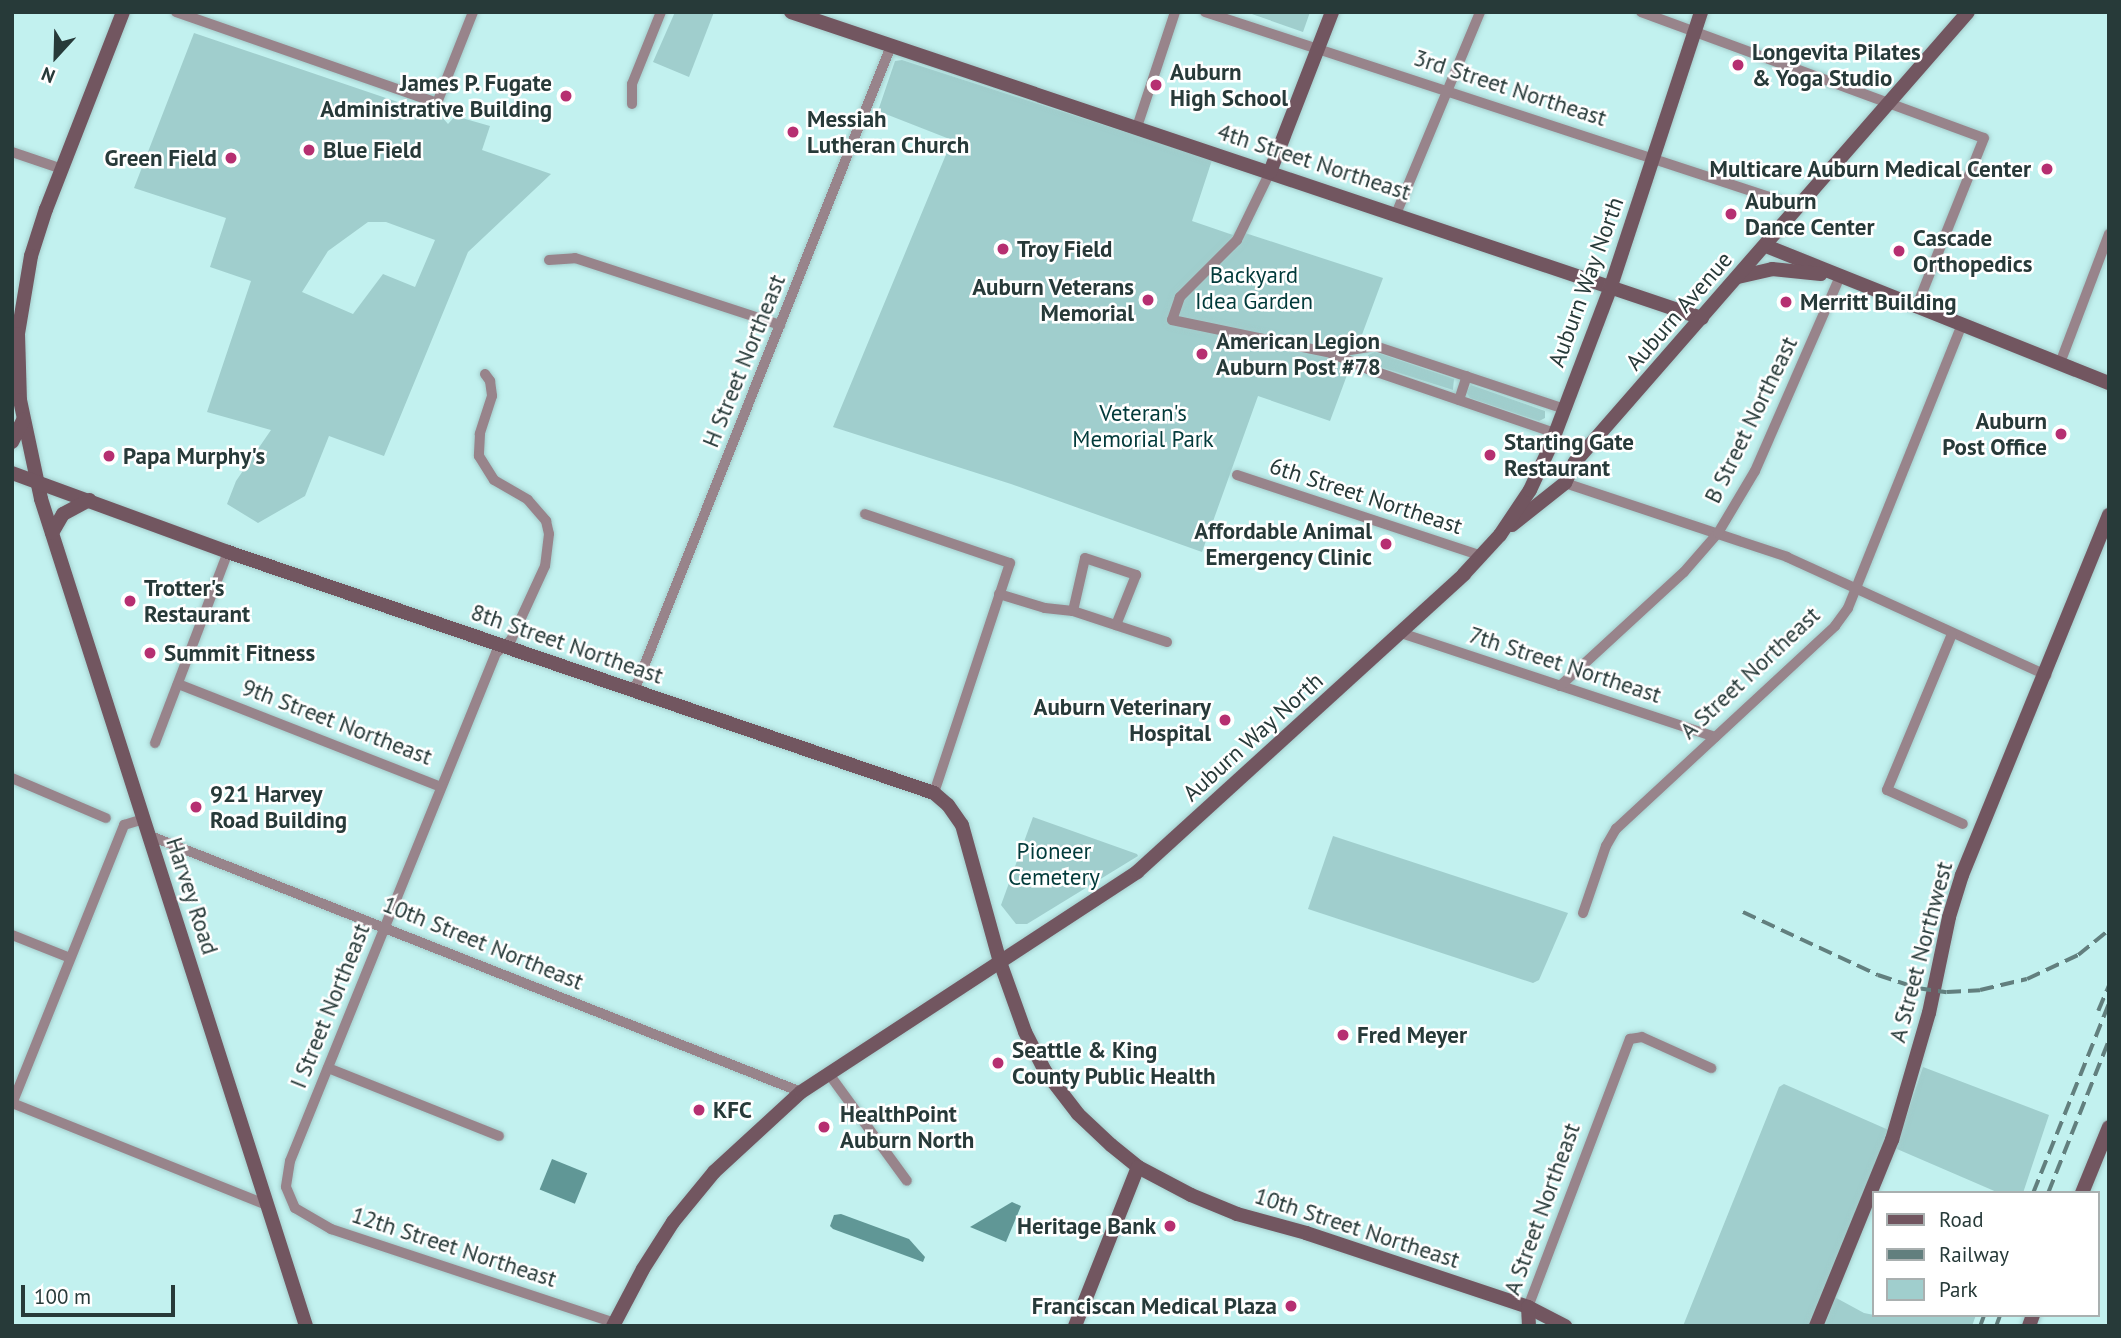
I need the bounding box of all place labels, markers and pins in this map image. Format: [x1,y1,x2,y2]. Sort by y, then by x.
place label: Longevita Pilates & Yoga Studio [1752,38,1921,92]
marker: Longevita Pilates & Yoga Studio [1730,57,1746,73]
place label: Auburn High School [1170,58,1288,112]
place label: James P. Fugate Administrative Building [320,69,552,123]
marker: Auburn High School [1148,77,1164,93]
marker: James P. Fugate Administrative Building [558,88,574,104]
place label: Messiah Lutheran Church [807,105,970,159]
marker: Messiah Lutheran Church [785,124,801,140]
place label: Blue Field [323,136,422,164]
marker: Blue Field [301,142,317,158]
place label: Green Field [105,144,217,172]
marker: Green Field [223,150,239,166]
place label: Multicare Auburn Medical Center [1708,155,2031,183]
marker: Multicare Auburn Medical Center [2037,159,2057,179]
place label: Auburn Dance Center [1745,187,1875,241]
marker: Auburn Dance Center [1723,206,1739,222]
place label: Cascade Orthopedics [1913,224,2032,278]
place label: Troy Field [1017,235,1113,263]
marker: Troy Field [995,241,1011,257]
marker: Cascade Orthopedics [1891,243,1907,259]
place label: Auburn Veterans Memorial [971,273,1134,327]
place label: Merritt Building [1800,288,1956,316]
marker: Auburn Veterans Memorial [1140,292,1156,308]
marker: Merritt Building [1778,294,1794,310]
place label: American Legion Auburn Post #78 [1216,327,1381,381]
marker: American Legion Auburn Post #78 [1194,346,1210,362]
place label: Auburn Post Office [1942,407,2047,461]
marker: Auburn Post Office [2053,426,2069,442]
place label: Starting Gate Restaurant [1504,428,1634,482]
place label: Papa Murphy's [123,442,265,470]
marker: Starting Gate Restaurant [1482,447,1498,463]
marker: Papa Murphy's [101,448,117,464]
place label: Affordable Animal Emergency Clinic [1193,517,1372,571]
marker: Affordable Animal Emergency Clinic [1378,536,1394,552]
place label: Trotter's Restaurant [144,574,250,628]
marker: Trotter's Restaurant [122,593,138,609]
place label: Summit Fitness [164,639,315,667]
marker: Summit Fitness [142,645,158,661]
place label: Auburn Veterinary Hospital [1033,693,1211,747]
marker: Auburn Veterinary Hospital [1217,712,1233,728]
place label: 921 Harvey Road Building [210,780,347,834]
marker: 921 Harvey Road Building [188,799,204,815]
place label: Fred Meyer [1357,1021,1467,1049]
marker: Fred Meyer [1335,1027,1351,1043]
place label: Seattle & King County Public Health [1012,1036,1217,1090]
marker: Seattle & King County Public Health [990,1055,1006,1071]
place label: KFC [713,1096,752,1124]
place label: HealthPoint Auburn North [840,1100,974,1154]
marker: KFC [691,1102,707,1118]
marker: HealthPoint Auburn North [814,1117,834,1137]
place label: Heritage Bank [1017,1212,1156,1240]
marker: Heritage Bank [1162,1218,1178,1234]
place label: Franciscan Medical Plaza [1032,1292,1277,1320]
marker: Franciscan Medical Plaza [1283,1298,1299,1314]

